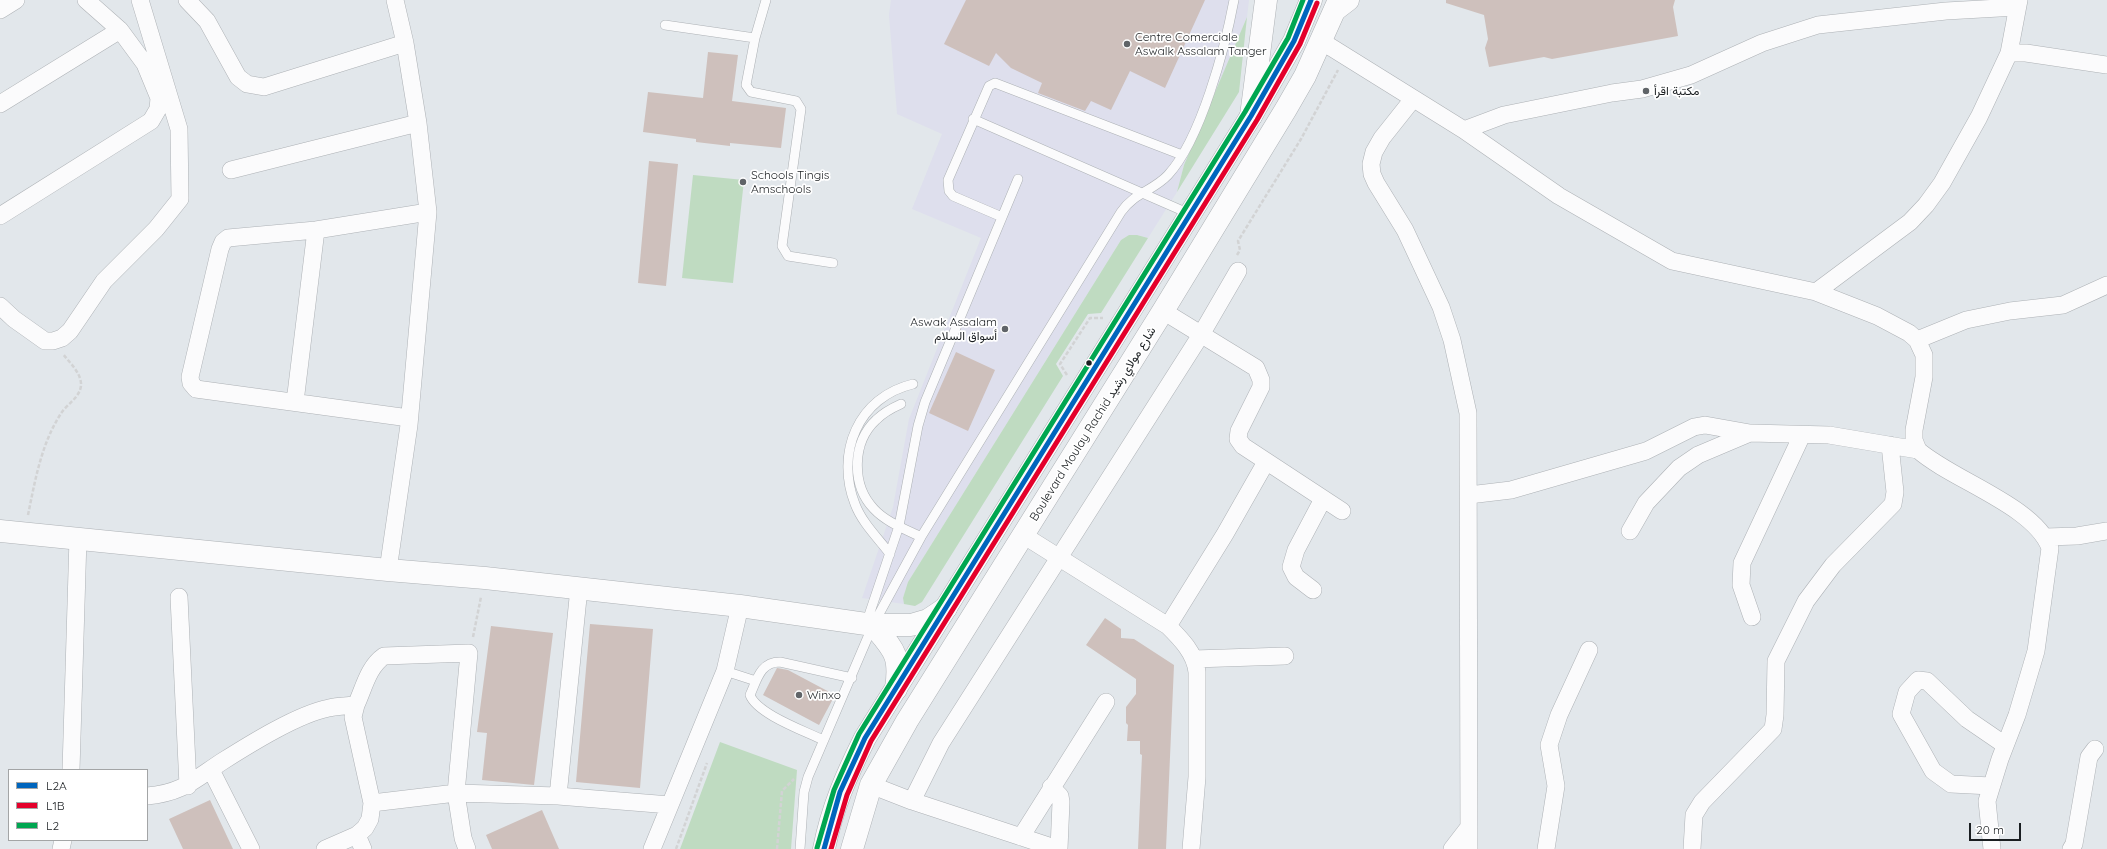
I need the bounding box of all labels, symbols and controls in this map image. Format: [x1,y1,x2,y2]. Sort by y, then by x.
place label: Centre Comerciale Aswalk Assalam Tanger [1135,30,1267,58]
marker: Centre Comerciale Aswalk Assalam Tanger [1122,39,1132,49]
place label: مكتبة اقرأ [1654,84,1699,98]
marker: مكتبة اقرأ [1641,86,1651,96]
place label: Schools Tingis Amschools [751,168,829,196]
marker: Schools Tingis Amschools [738,177,748,187]
place label: Aswak Assalam أسواق السلام [910,315,997,343]
marker: Aswak Assalam أسواق السلام [1000,324,1010,334]
street label: Boulevard Moulay Rachid شارع مولاي رشيد [1027,324,1159,524]
unlabelled marker [1084,358,1094,368]
place label: Winxo [807,688,841,702]
marker: Winxo [794,690,804,700]
legend [8,769,148,841]
text: L2A [46,778,67,793]
text: L1B [46,798,65,813]
scale bar [1971,815,2023,841]
text: L2 [46,818,59,833]
text: 20 m [1976,822,2004,837]

